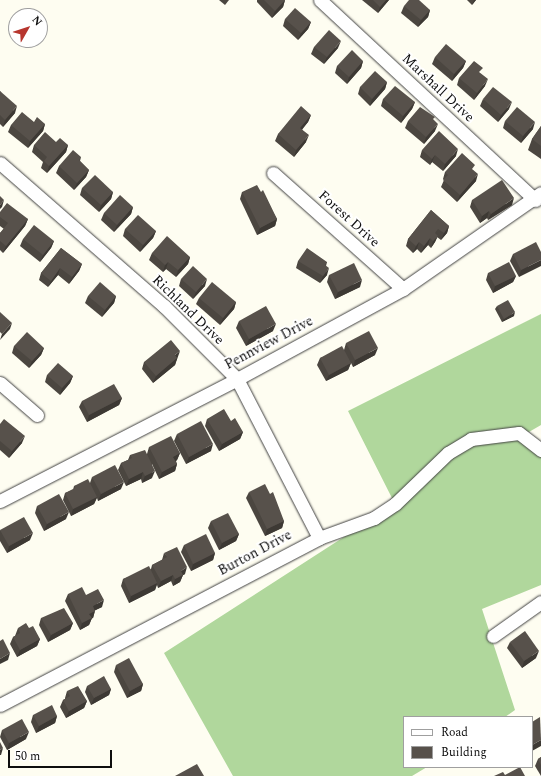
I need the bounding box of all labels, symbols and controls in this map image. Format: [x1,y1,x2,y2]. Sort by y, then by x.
north arrow [8,8,48,48]
text: N [27,12,46,30]
street label: Marshall Drive [398,50,478,126]
street label: Forest Drive [315,187,383,251]
street label: Richland Drive [149,272,227,348]
street label: Pennview Drive [222,313,316,373]
street label: Burton Drive [215,527,295,579]
legend [403,716,533,768]
text: Road [441,723,468,742]
scale bar [10,742,114,768]
text: Building [441,743,487,762]
text: 50 m [15,747,40,766]

